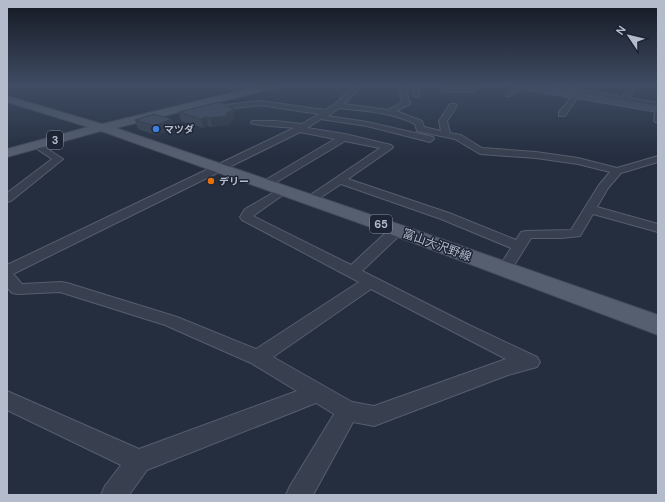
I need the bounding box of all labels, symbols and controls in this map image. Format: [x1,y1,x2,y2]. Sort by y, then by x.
north arrow [609,16,649,56]
text: N [613,23,629,38]
place label: マツダ [164,123,194,136]
marker: マツダ [151,124,161,134]
road number: 3 [47,131,63,149]
place label: デリー [219,175,249,188]
marker: デリー [206,176,216,186]
road number: 65 [370,215,392,233]
street label: 富山大沢野線 [400,225,474,265]

